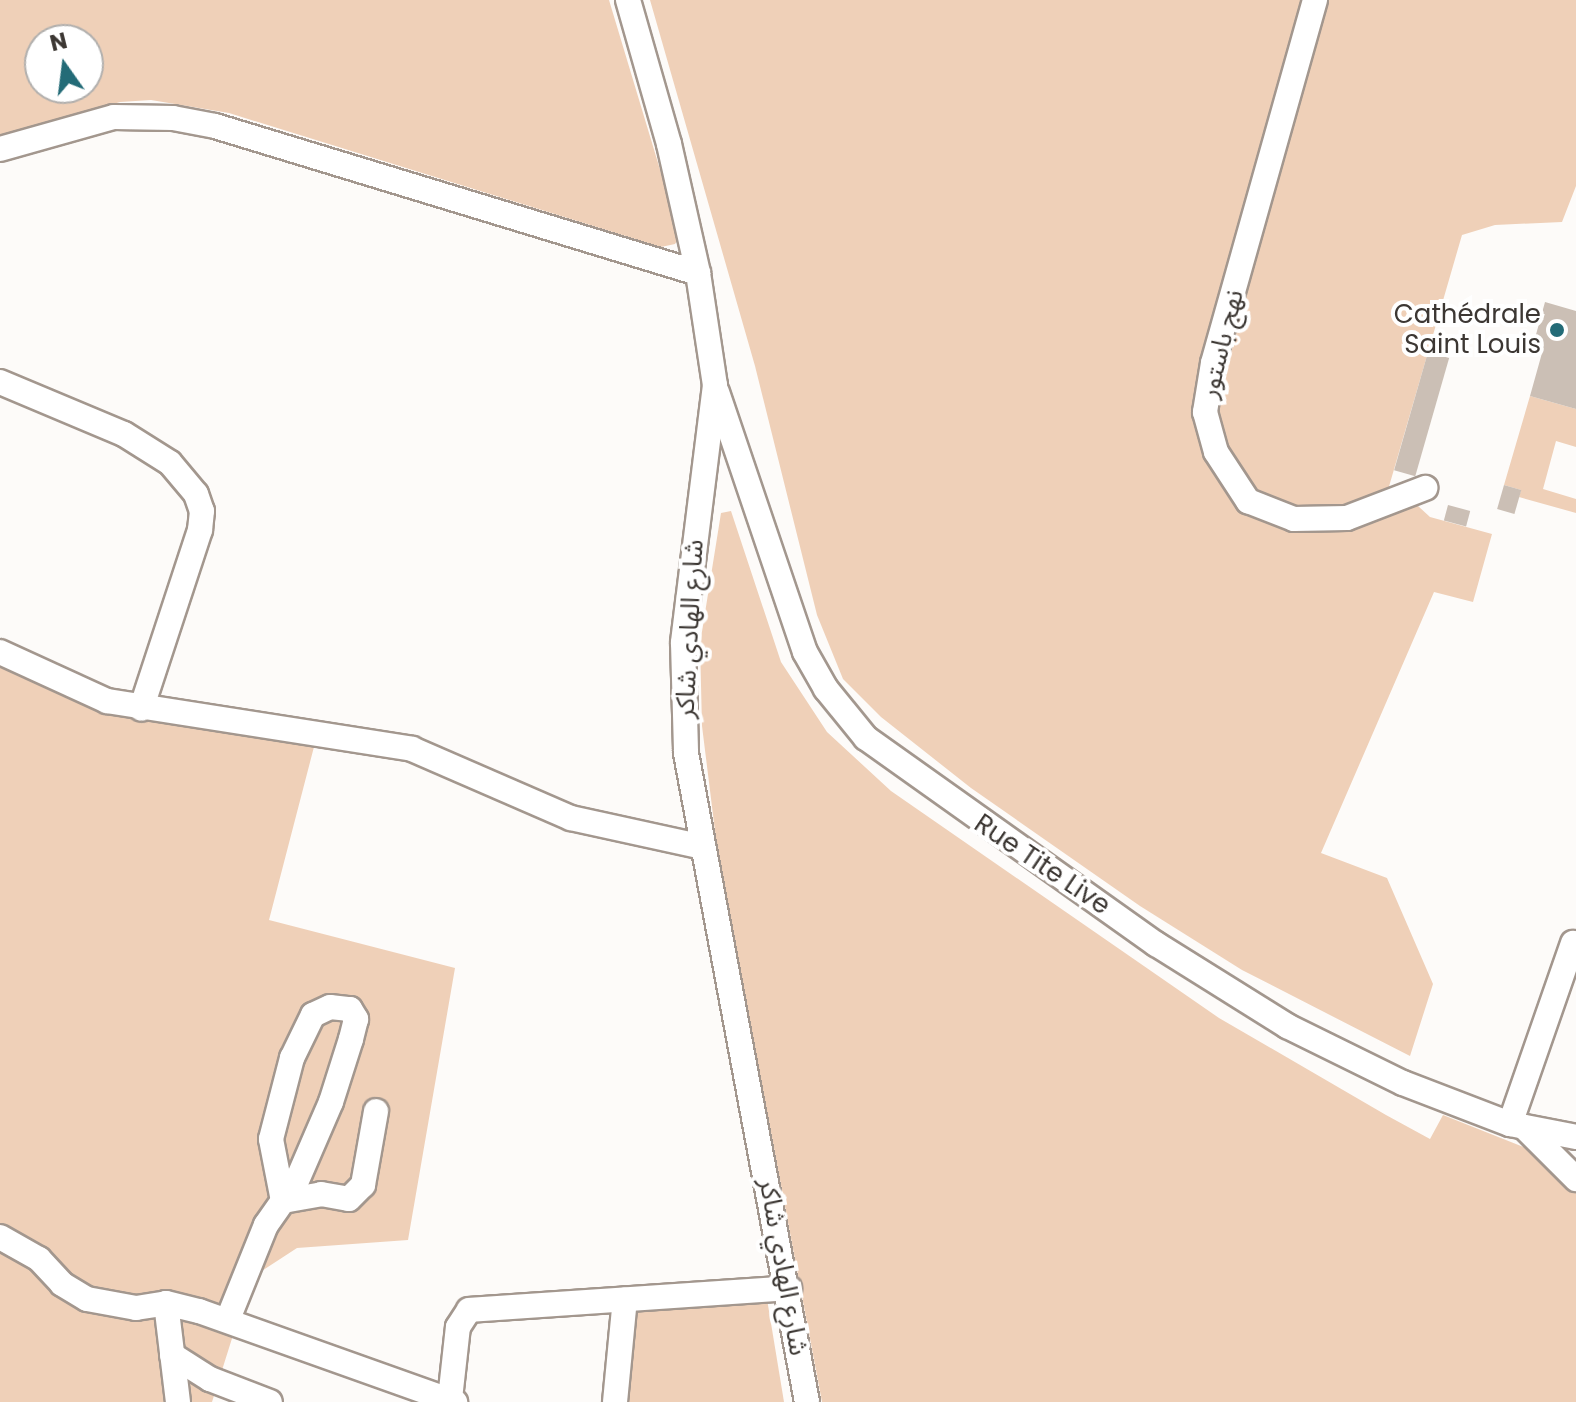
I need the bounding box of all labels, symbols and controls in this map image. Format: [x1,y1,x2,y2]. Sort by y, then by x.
north arrow [24,24,104,104]
text: N [47,25,70,59]
street label: نهج باستور [1194,287,1250,401]
place label: Cathédrale Saint Louis [1394,299,1541,360]
marker: Cathédrale Saint Louis [1548,321,1566,339]
street label: شارع الهادي شاكر [670,539,710,719]
street label: Rue Tite Live [968,808,1116,922]
street label: شارع الهادي شاكر [752,1176,814,1358]

